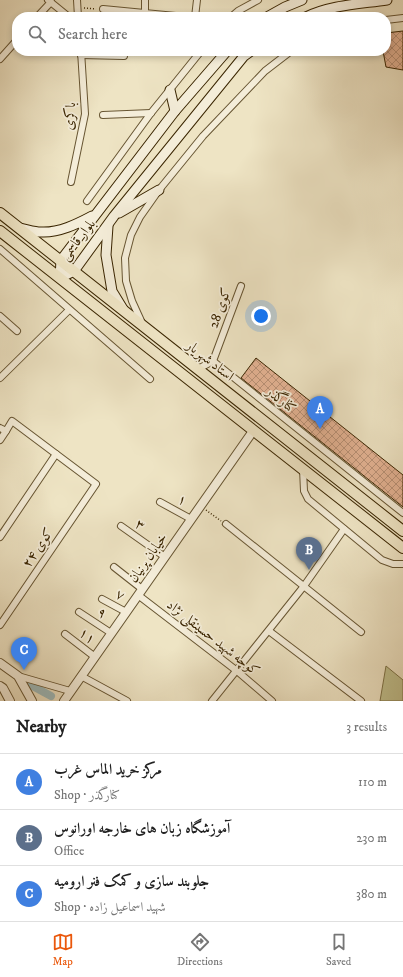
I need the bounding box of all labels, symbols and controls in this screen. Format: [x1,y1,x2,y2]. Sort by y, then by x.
search box [12,12,391,56]
icon: search [26,23,48,45]
text: Search here [58,25,127,44]
street label: باکری [60,101,80,131]
street label: بلوار قاسمی [56,215,100,264]
street label: کوی 28 [204,285,236,331]
your location [251,306,271,326]
street label: استاد شهریار [181,335,238,385]
street label: کنارگذر [261,380,301,418]
pin: A [307,396,333,429]
street label: ۱ [174,490,190,510]
street label: ۳ [131,515,149,535]
street label: کوی ۲۴ [18,525,58,571]
street label: خیابان پرنیان [124,530,172,586]
pin: B [296,537,322,570]
street label: ۷ [112,585,128,605]
street label: کوچه شهید حسینقلی نژاد [163,596,263,680]
street label: ۹ [94,603,110,623]
street label: ۱۱ [75,624,99,648]
pin: C [11,637,37,670]
text: Nearby [16,716,66,738]
text: 3 results [346,719,387,735]
text: مرکز خرید الماس غرب [54,760,162,779]
text: A [25,774,33,790]
text: 110 m [358,774,387,790]
text: Shop · کنارگذر [54,787,120,803]
text: آموزشگاه زبان های خارجه اورانوس [54,819,230,838]
text: B [25,830,33,846]
text: 230 m [356,830,387,846]
text: Office [54,843,84,859]
text: جلوبند سازی و کمک فنر ارومیه [54,872,209,891]
text: C [25,886,33,902]
text: 380 m [356,886,387,902]
text: Shop · شهید اسماعیل زاده [54,899,166,915]
tab: Map [52,931,74,969]
tab: Directions [177,931,223,969]
tab: Saved [326,931,351,969]

